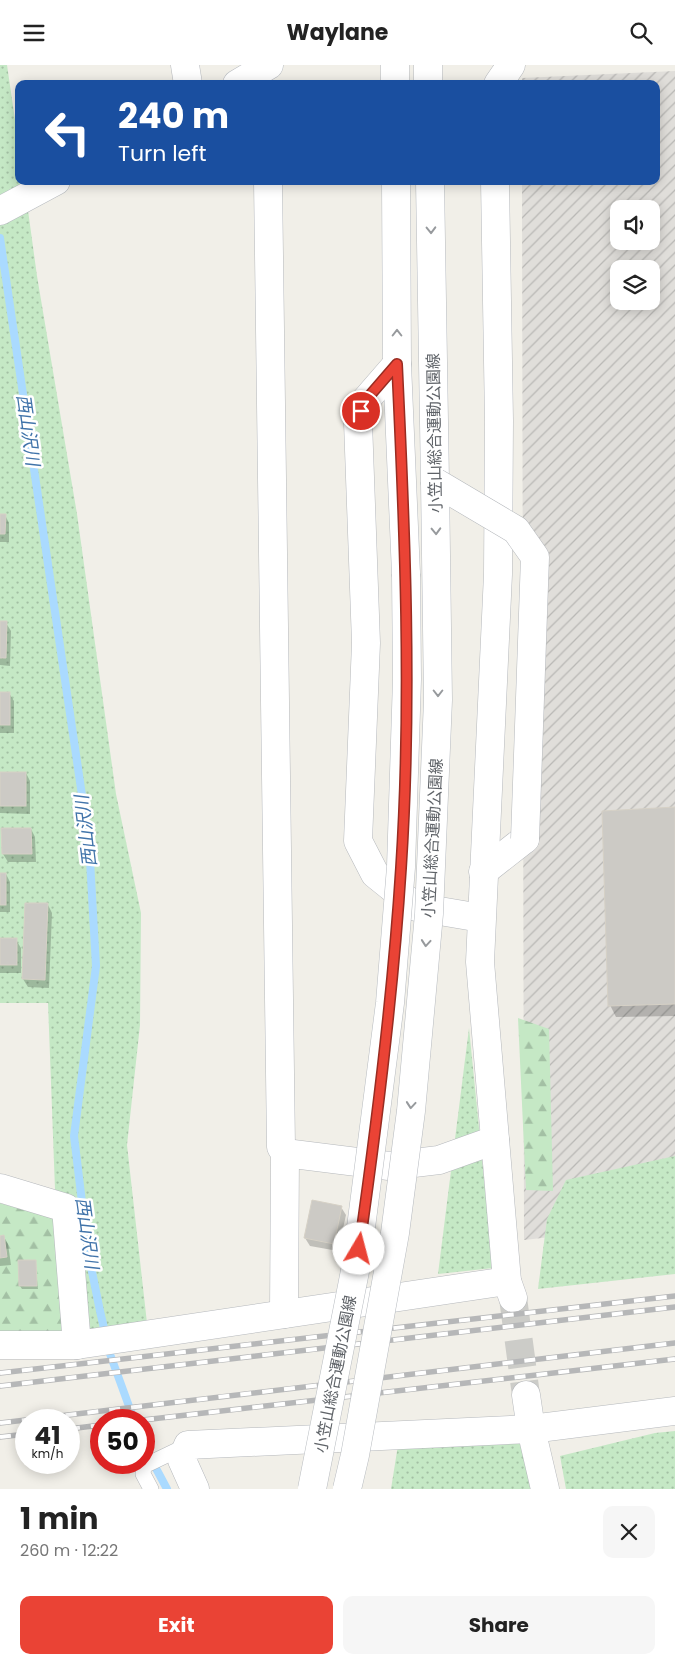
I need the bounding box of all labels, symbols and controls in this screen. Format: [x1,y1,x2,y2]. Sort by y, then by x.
text: Waylane [287,17,388,48]
icon: menu [20,19,48,47]
icon: search [627,19,655,47]
text: 240 m [118,91,229,140]
icon: left [35,100,100,165]
text: Turn left [118,138,206,169]
map controls [610,200,660,310]
button: sound [610,200,660,250]
one-way arrow [425,226,436,234]
button: layers [610,260,660,310]
one-way arrow [392,329,402,337]
street label: 小笠山総合運動公園線 [422,353,447,513]
pin [340,390,382,432]
water label: 西山沢川 [11,393,46,469]
icon: arrive [347,397,375,425]
one-way arrow [431,528,441,535]
one-way arrow [433,690,443,698]
street label: 小笠山総合運動公園線 [417,758,448,919]
water label: 西山沢川 [68,792,102,868]
one-way arrow [421,939,432,947]
one-way arrow [406,1101,417,1109]
water label: 西山沢川 [70,1196,105,1272]
position arrow [332,1222,384,1274]
street label: 小笠山総合運動公園線 [309,1293,362,1455]
speed limit sign: 50 [90,1409,155,1474]
text: 41 [34,1418,61,1453]
text: km/h [32,1445,63,1462]
text: 1 min [20,1497,98,1540]
button: close [603,1506,655,1558]
text: 260 m · 12:22 [20,1539,118,1562]
button: Exit [20,1596,333,1654]
button: Share [343,1596,655,1654]

